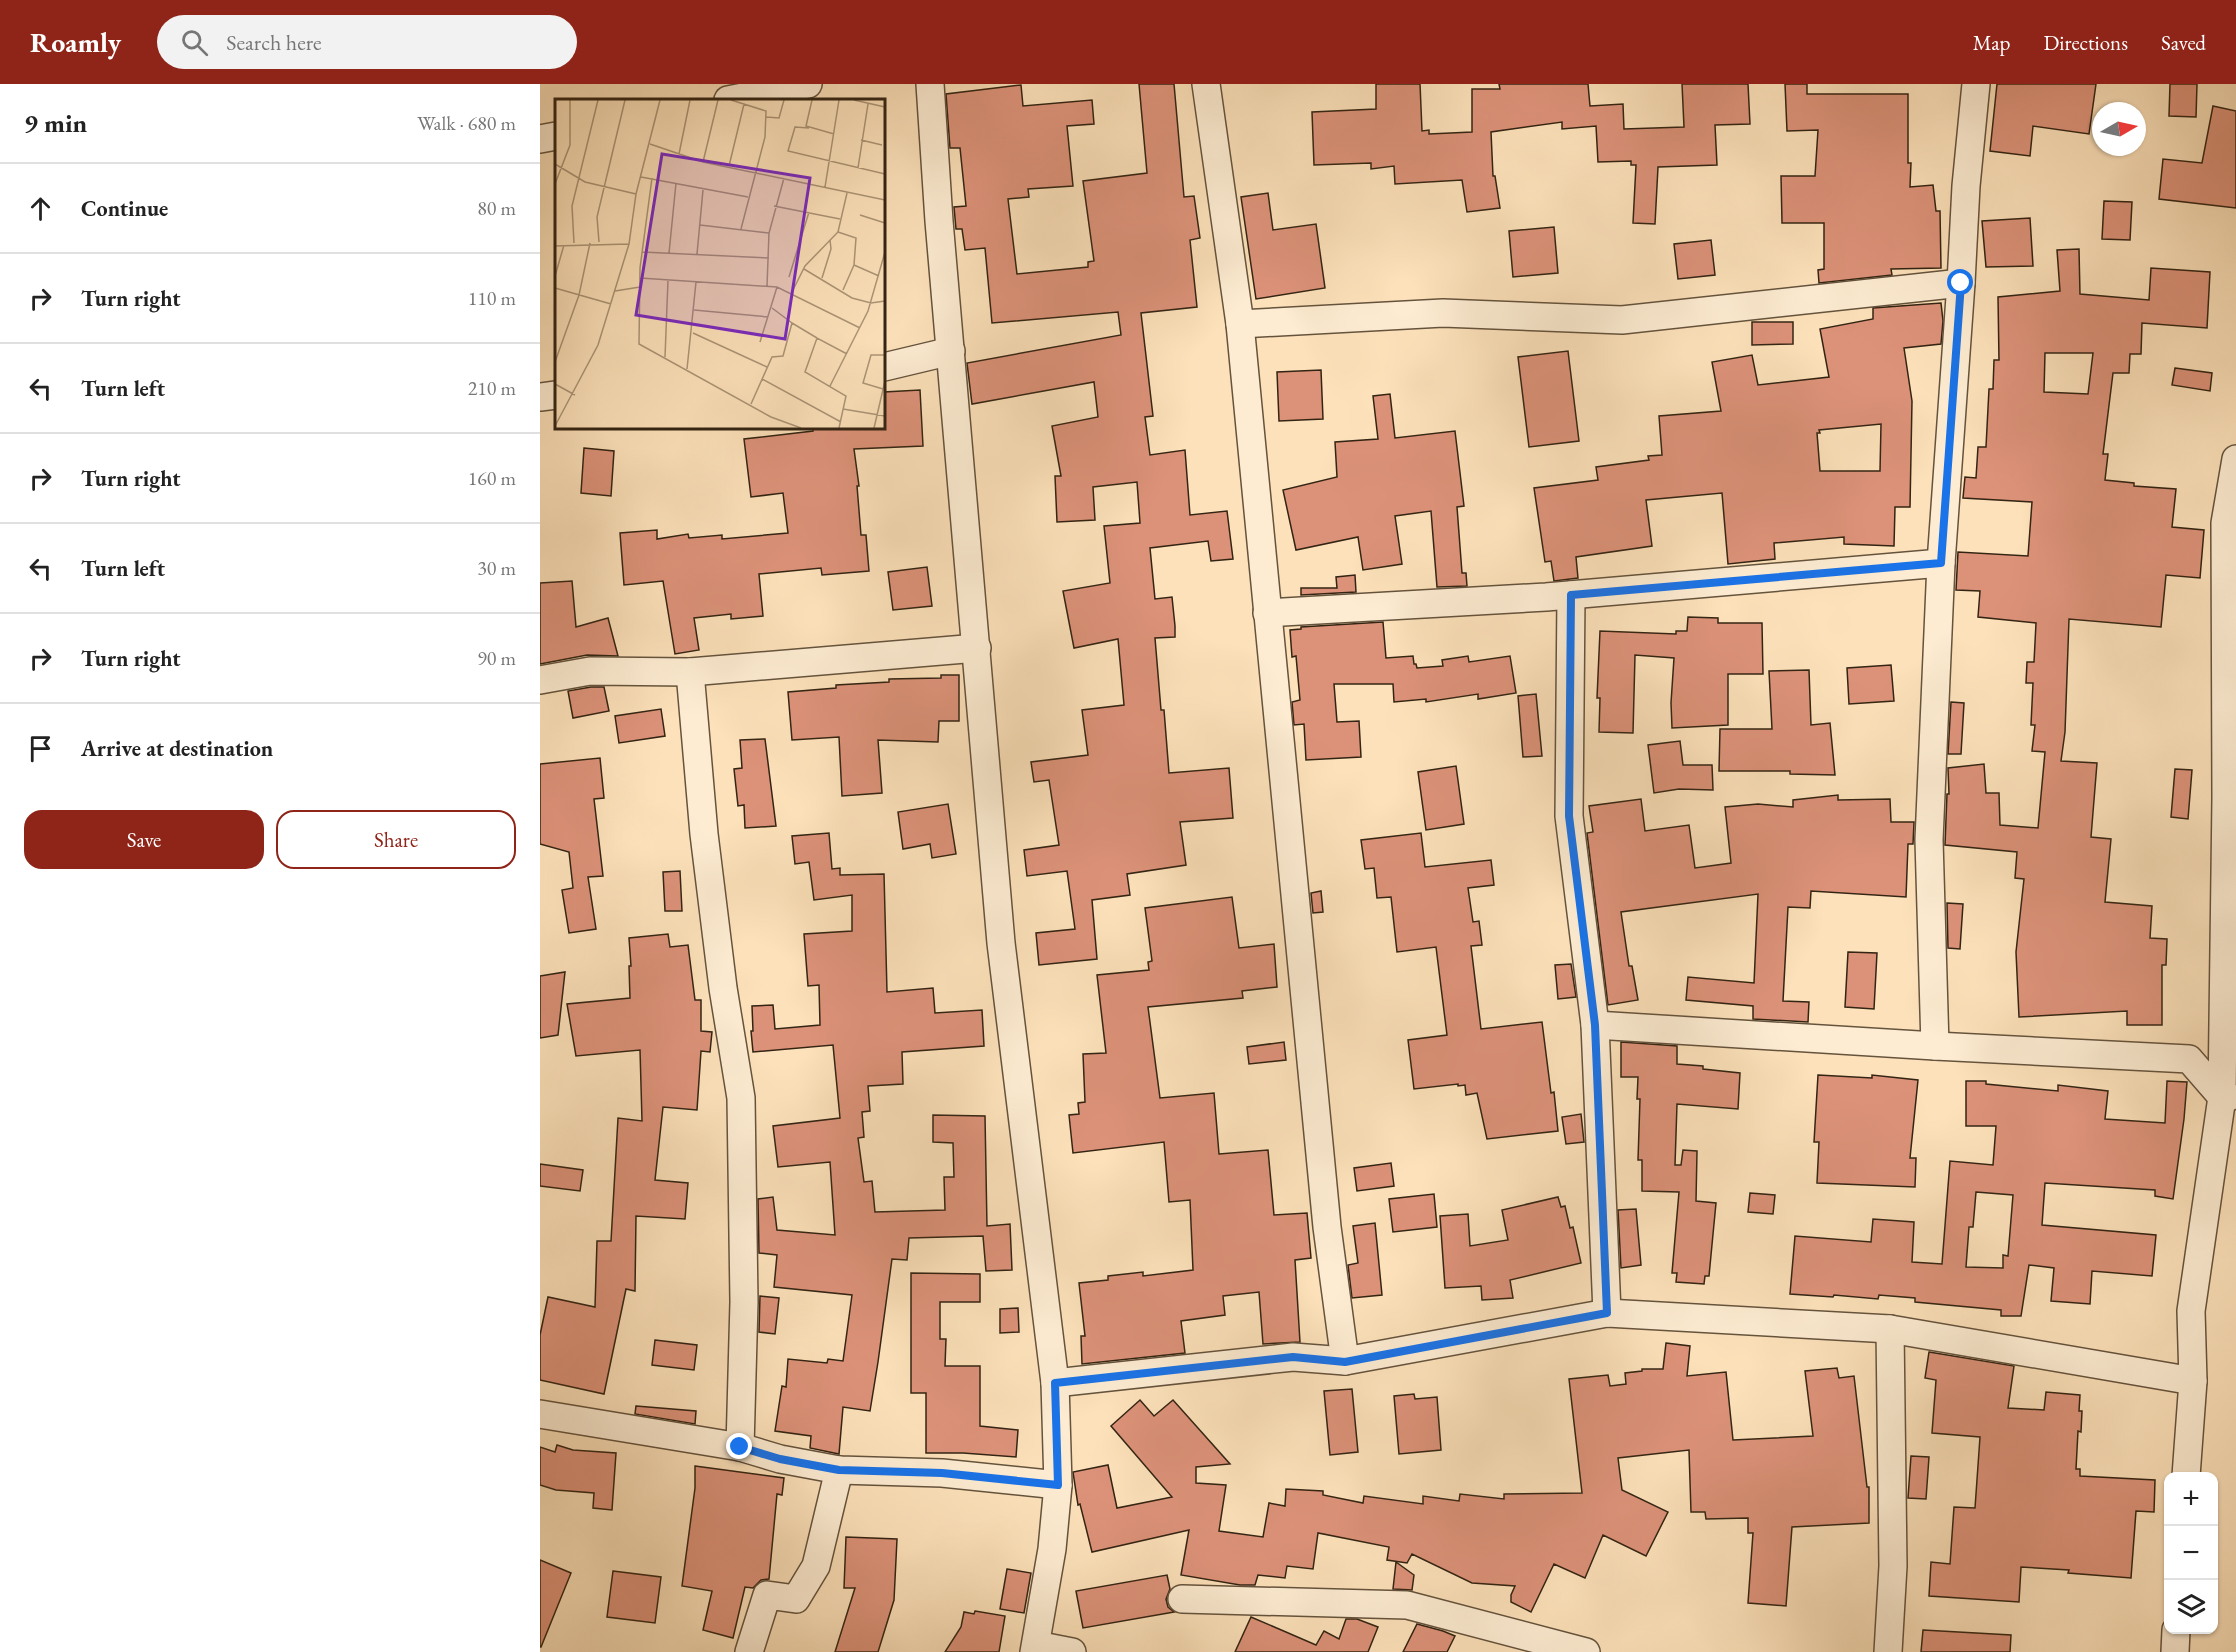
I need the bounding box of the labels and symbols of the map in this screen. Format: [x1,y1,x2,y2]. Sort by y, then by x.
inset map [555,99,885,429]
north arrow [2092,102,2146,156]
route start [1947,269,1973,295]
route end [726,1433,752,1459]

